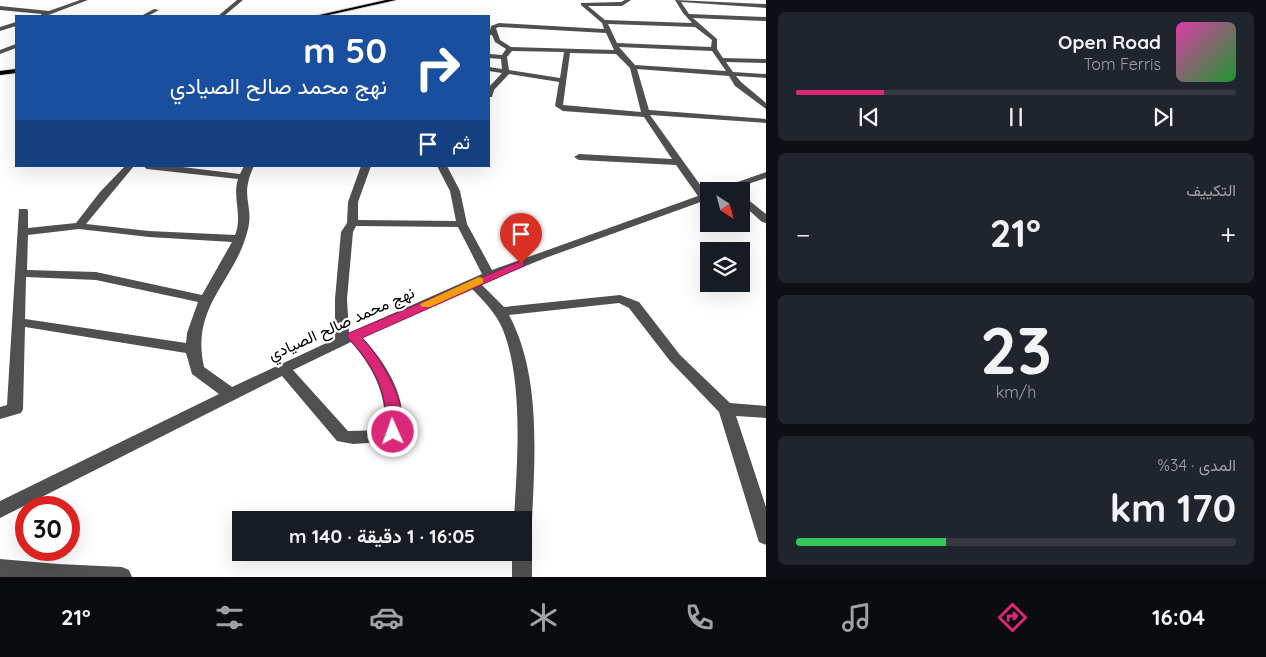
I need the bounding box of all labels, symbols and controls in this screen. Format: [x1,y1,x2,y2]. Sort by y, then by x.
text: 50 m [303,28,387,72]
text: Open Road [1058,30,1161,54]
icon: right [405,35,470,100]
text: Tom Ferris [1084,54,1161,74]
text: نهج محمد صالح الصيادي [170,72,387,100]
icon: previous [855,103,883,131]
icon: pause [1002,103,1030,131]
icon: next [1149,103,1177,131]
icon: arrive [414,130,442,158]
text: ثم [452,130,470,154]
text: التكييف [1186,180,1236,200]
north arrow [700,182,750,232]
map controls [700,182,750,292]
text: 21° [990,209,1041,257]
pin [500,213,542,264]
text: − [796,217,811,252]
text: + [1220,217,1236,252]
icon: arrive [507,220,535,248]
button: layers [700,242,750,292]
street label: نهج محمد صالح الصيادي [265,282,419,368]
text: 23 [980,309,1052,390]
text: km/h [996,382,1036,402]
position arrow [366,405,418,457]
text: المدى · 34% [1158,455,1236,475]
text: 170 km [1110,484,1236,532]
speed limit sign: 30 [15,496,80,561]
text: 16:05 · 1 دقيقة · 140 m [289,524,475,548]
icon: filters [212,600,247,635]
icon: car [369,600,404,635]
icon: climate [526,600,561,635]
icon: phone [682,600,717,635]
icon: music [839,600,874,635]
icon: directions [995,600,1030,635]
text: 21° [61,603,91,631]
text: 16:04 [1152,603,1205,631]

